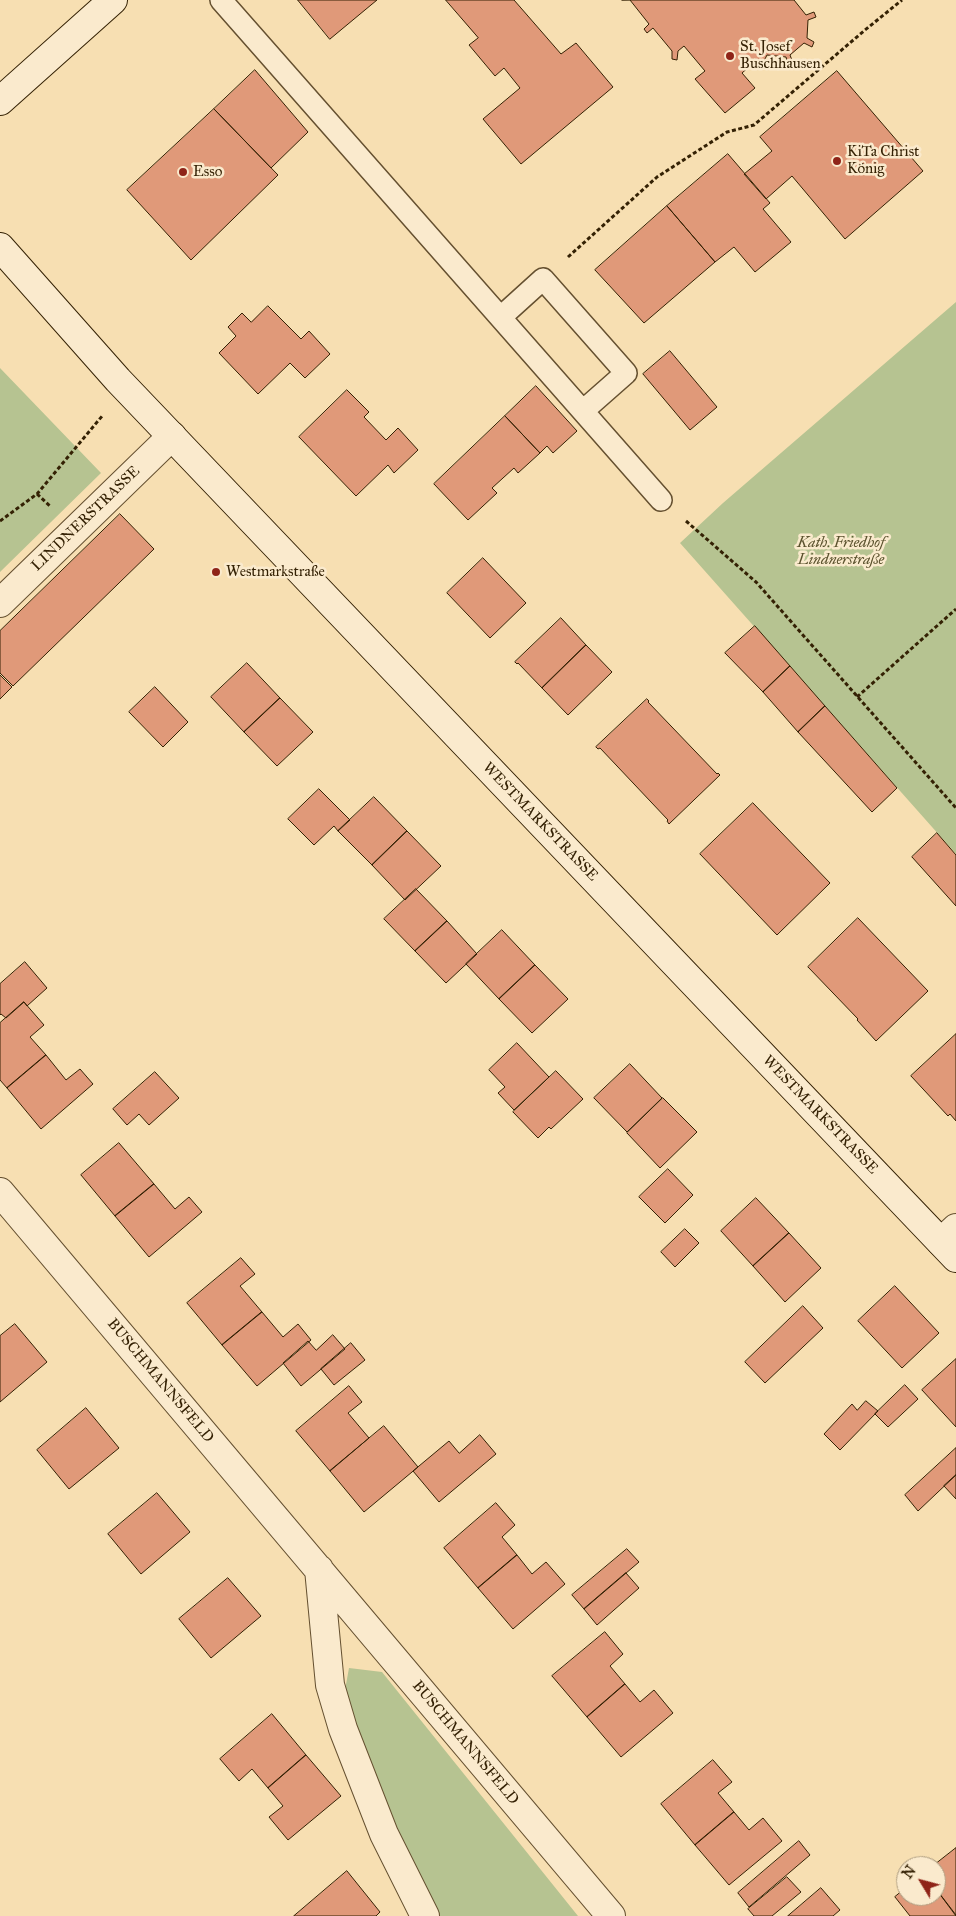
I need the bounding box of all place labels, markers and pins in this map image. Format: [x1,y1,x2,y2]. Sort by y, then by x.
place label: St. Josef Buschhausen [740,38,821,73]
marker: St. Josef Buschhausen [724,50,736,62]
place label: KiTa Christ König [847,143,919,178]
marker: KiTa Christ König [831,155,843,167]
place label: Esso [193,163,222,181]
marker: Esso [177,166,189,178]
place label: Westmarkstraße [226,563,325,581]
marker: Westmarkstraße [210,566,222,578]

